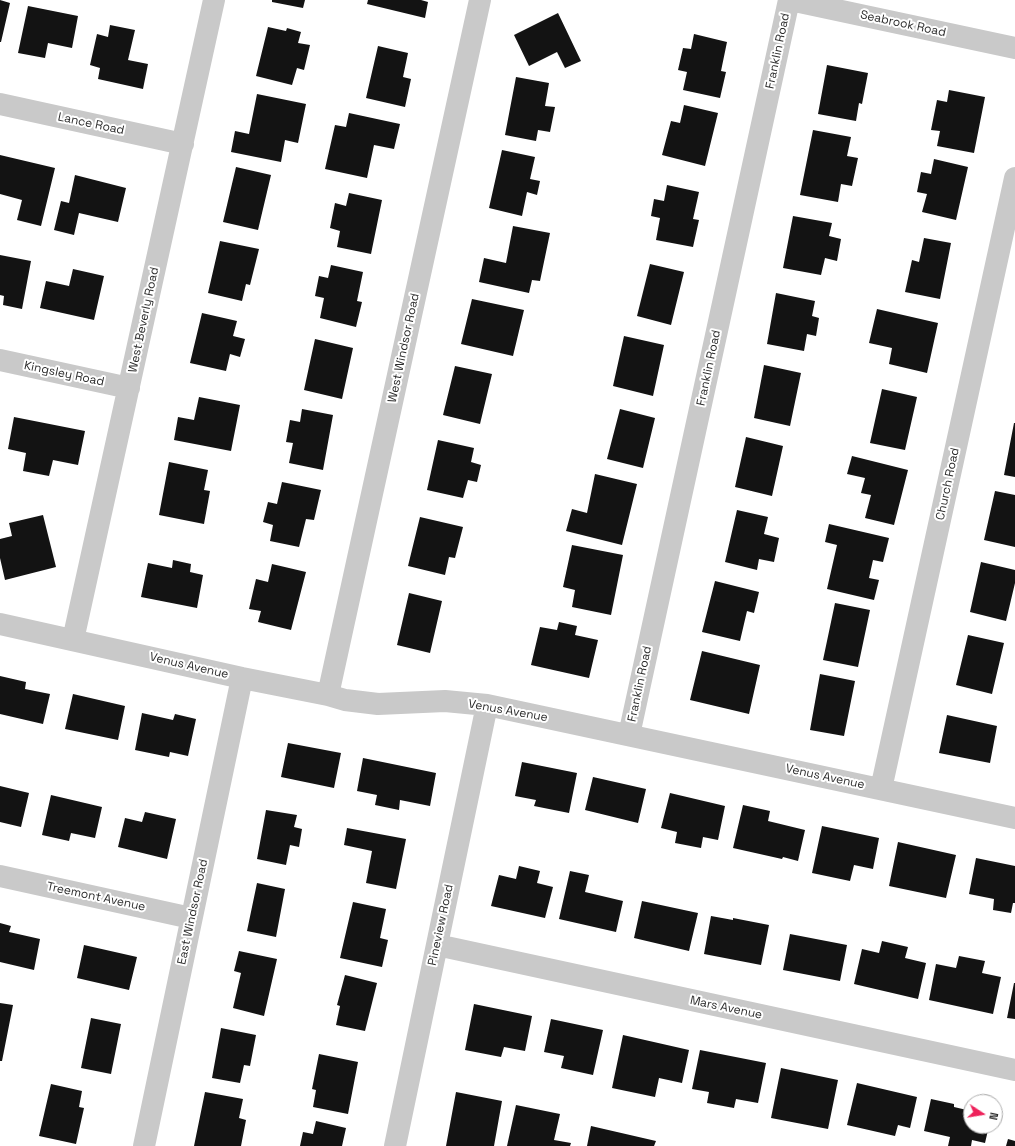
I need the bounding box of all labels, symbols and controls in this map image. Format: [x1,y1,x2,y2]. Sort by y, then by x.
street label: Seabrook Road [859,8,947,40]
street label: Franklin Road [763,12,793,90]
street label: Lance Road [56,110,126,138]
street label: West Beverly Road [126,266,162,374]
street label: West Windsor Road [385,292,423,404]
street label: Franklin Road [694,329,724,407]
street label: Kingsley Road [23,358,105,390]
street label: Church Road [933,446,963,522]
street label: Franklin Road [625,645,655,723]
street label: Venus Avenue [148,650,230,682]
street label: Venus Avenue [467,697,549,725]
street label: Venus Avenue [784,762,866,792]
street label: East Windsor Road [175,858,211,966]
street label: Treemont Avenue [45,880,147,914]
street label: Pineview Road [425,883,457,967]
street label: Mars Avenue [689,993,763,1023]
north arrow [963,1094,1003,1134]
text: N [986,1111,1001,1121]

